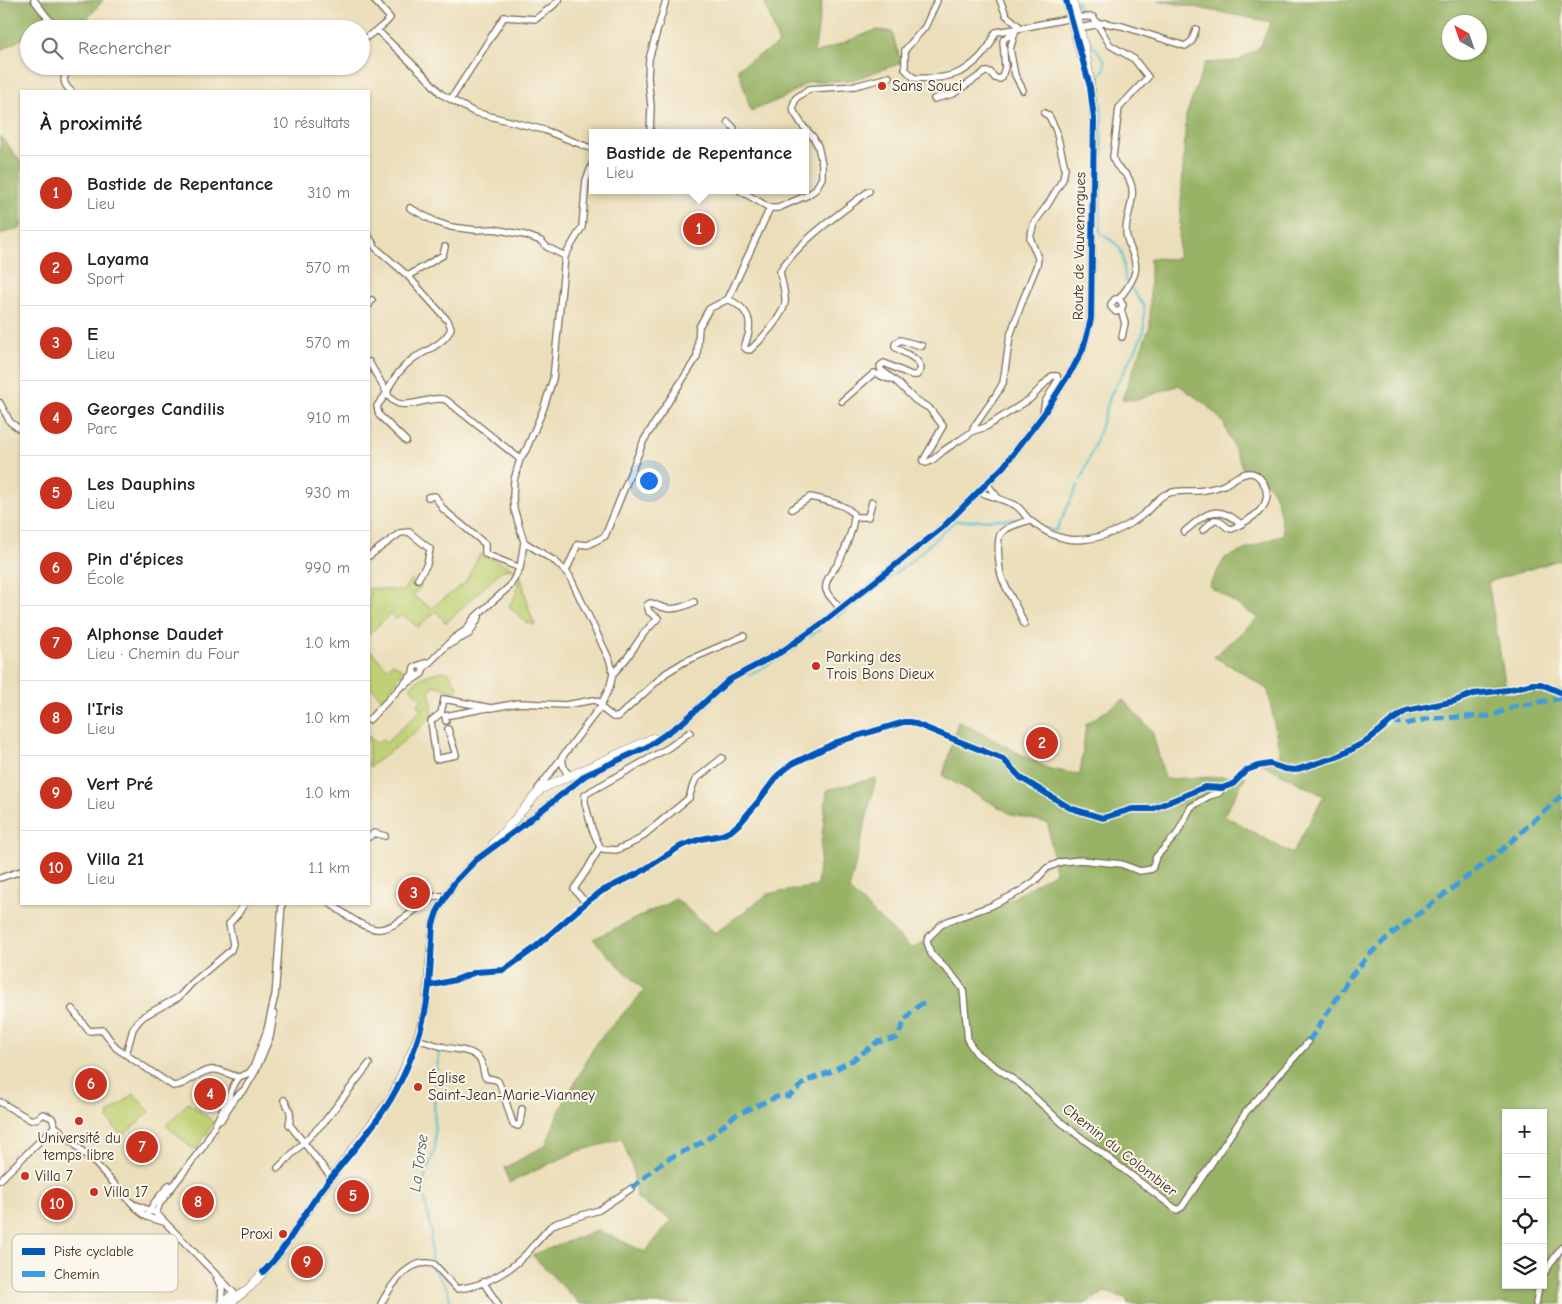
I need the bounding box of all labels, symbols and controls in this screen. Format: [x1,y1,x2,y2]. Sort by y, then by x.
north arrow [1442,15,1487,60]
search box [20,20,370,75]
icon: search [38,34,66,62]
text: Rechercher [78,37,171,59]
place label: Sans Souci [892,77,962,95]
marker: Sans Souci [876,80,888,92]
text: À proximité [40,111,142,135]
text: 10 résultats [273,114,350,132]
popup [589,129,809,194]
text: Bastide de Repentance [606,142,792,164]
text: Lieu [606,164,634,182]
street label: Route de Vauvenargues [1069,172,1089,320]
text: Bastide de Repentance [87,173,273,195]
text: 1 [53,184,59,202]
text: 310 m [307,184,350,202]
text: Lieu [87,195,115,213]
pin: 1 [683,210,715,248]
text: Layama [87,248,149,270]
text: 2 [52,259,60,277]
text: 570 m [305,259,350,277]
text: Sport [87,270,124,288]
text: E [87,323,98,345]
text: 3 [52,334,60,352]
text: 570 m [305,334,350,352]
text: Lieu [87,345,115,363]
text: Georges Candilis [87,398,224,420]
text: 4 [52,409,60,427]
text: 910 m [307,409,350,427]
text: Parc [87,420,117,438]
your location [636,468,662,494]
text: Les Dauphins [87,473,195,495]
text: 5 [52,484,60,502]
text: 930 m [305,484,350,502]
text: Lieu [87,495,115,513]
text: Pin d'épices [87,548,183,570]
text: 6 [52,559,60,577]
text: 990 m [305,559,350,577]
text: École [87,570,124,588]
text: Alphonse Daudet [87,623,223,645]
text: 7 [52,634,60,652]
text: 1.0 km [305,634,350,652]
text: Lieu · Chemin du Four [87,645,239,663]
place label: Parking des Trois Bons Dieux [826,648,935,683]
marker: Parking des Trois Bons Dieux [810,660,822,672]
text: l'Iris [87,698,123,720]
text: 8 [52,709,60,727]
text: 1.0 km [305,709,350,727]
text: Lieu [87,720,115,738]
pin: 2 [1026,724,1058,762]
text: Vert Pré [87,773,153,795]
text: 9 [52,784,60,802]
text: 1.0 km [305,784,350,802]
text: Lieu [87,795,115,813]
text: Villa 21 [87,848,144,870]
text: 10 [48,859,64,877]
text: 1.1 km [309,859,350,877]
text: Lieu [87,870,115,888]
pin: 3 [398,874,430,912]
pin: 6 [75,1065,107,1103]
place label: Église Saint-Jean-Marie-Vianney [428,1068,595,1104]
pin: 4 [194,1075,226,1113]
marker: Église Saint-Jean-Marie-Vianney [412,1081,424,1093]
street label: Chemin du Colombier [1059,1100,1181,1200]
map controls [1502,1109,1547,1289]
button: + [1502,1109,1547,1154]
marker: Université du temps libre [73,1115,85,1127]
pin: 7 [126,1128,158,1166]
place label: Université du temps libre [37,1129,121,1164]
water label: La Torse [406,1133,432,1193]
button: − [1502,1154,1547,1199]
place label: Villa 7 [35,1167,73,1185]
marker: Villa 7 [19,1170,31,1182]
pin: 5 [337,1177,369,1215]
place label: Villa 17 [104,1183,148,1201]
pin: 8 [182,1183,214,1221]
pin: 10 [41,1185,73,1223]
marker: Villa 17 [88,1186,100,1198]
button: locate [1502,1199,1547,1244]
place label: Proxi [241,1225,273,1243]
marker: Proxi [277,1228,289,1240]
legend [12,1234,178,1292]
text: Piste cyclable [54,1243,134,1260]
pin: 9 [291,1243,323,1281]
button: layers [1502,1244,1547,1289]
text: Chemin [54,1266,100,1283]

